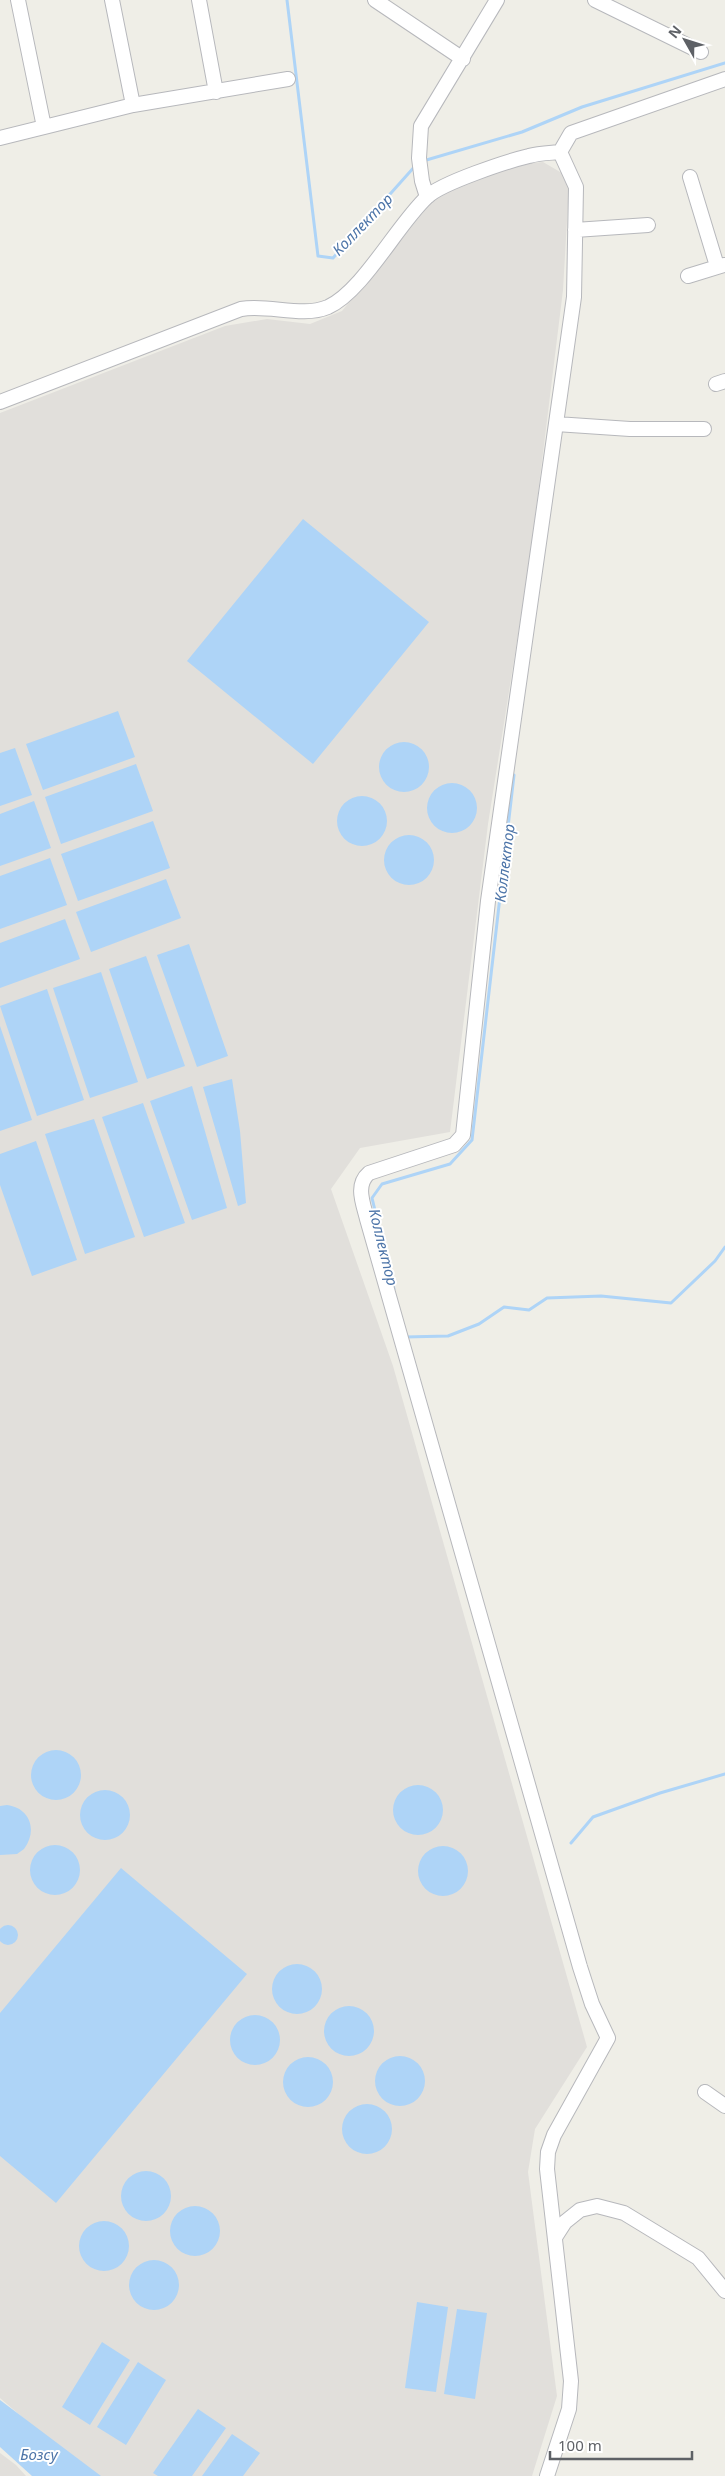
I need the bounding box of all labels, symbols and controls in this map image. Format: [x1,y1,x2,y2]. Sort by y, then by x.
north arrow [660,15,710,65]
text: N [664,21,685,42]
water label: Коллектор [328,189,396,259]
water label: Коллектор [489,823,519,903]
water label: Коллектор [365,1206,403,1288]
scale bar [550,2428,692,2460]
text: 100 m [558,2435,602,2455]
water label: Бозсу [20,2444,58,2464]

